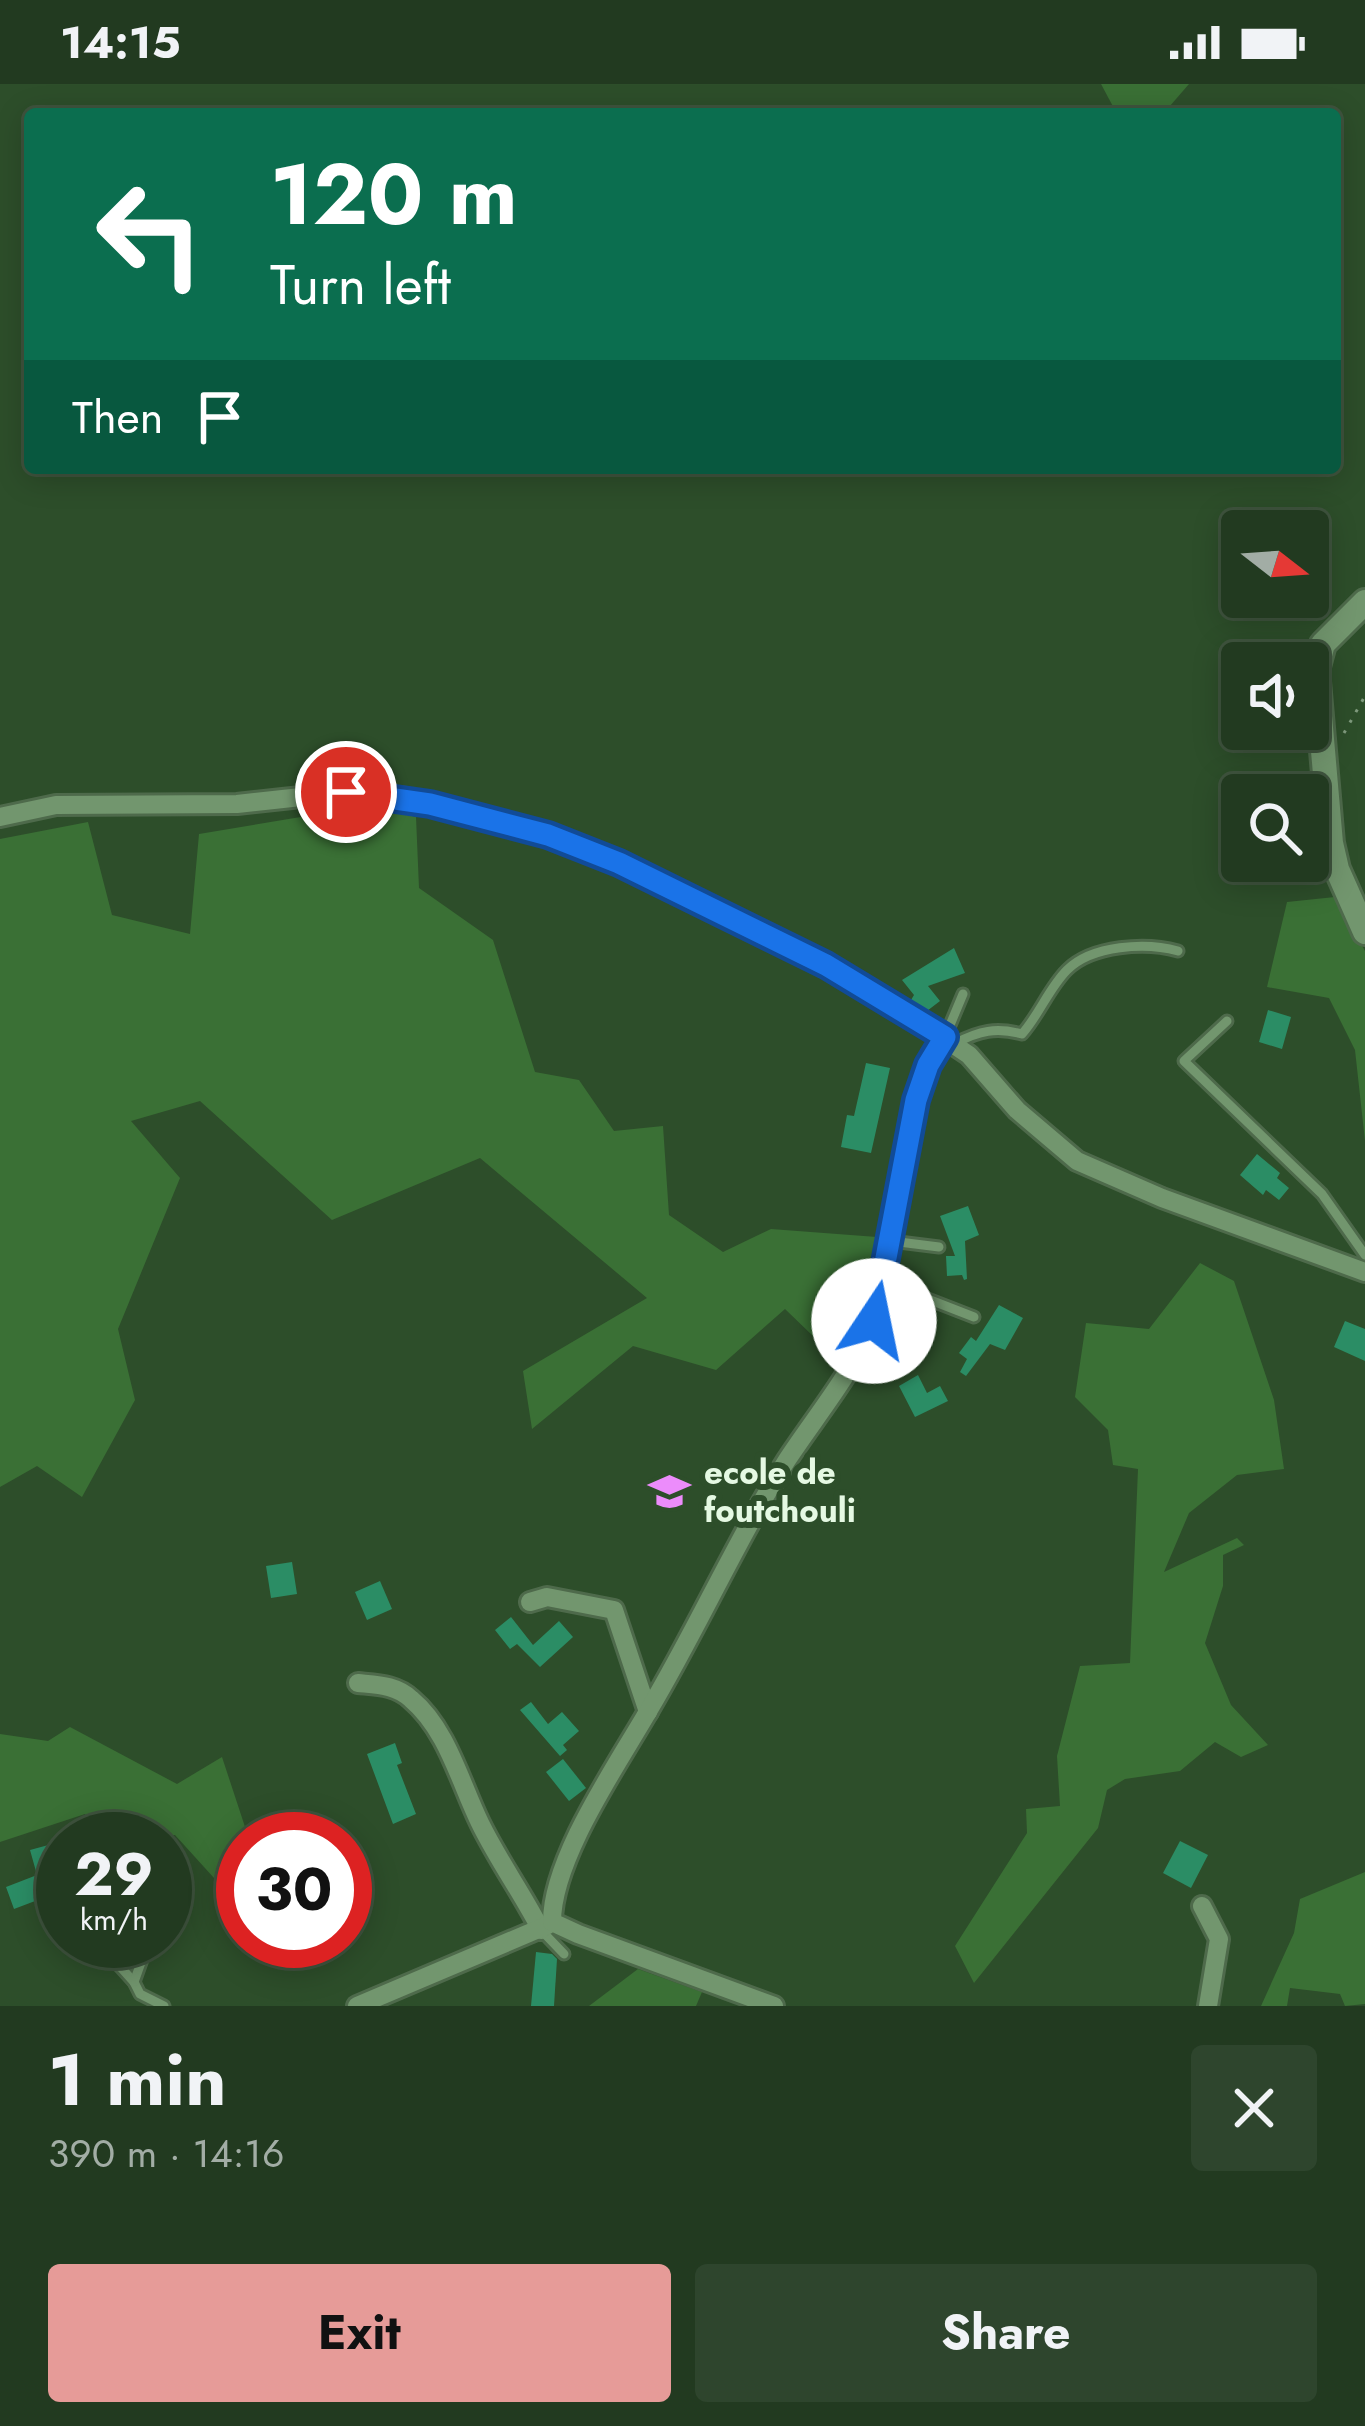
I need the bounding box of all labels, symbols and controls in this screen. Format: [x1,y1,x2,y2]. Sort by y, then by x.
text: 14:15 [60,10,181,75]
text: 120 m [270,134,518,256]
icon: left [72,156,228,312]
text: Turn left [270,246,451,324]
icon: arrive [187,384,253,450]
text: Then [72,385,163,450]
north arrow [1221,510,1329,618]
map controls [1221,510,1329,882]
button: sound [1221,642,1329,750]
pin [295,741,397,843]
icon: arrive [313,759,379,825]
button: search [1221,774,1329,882]
position arrow [811,1258,937,1384]
place label: ecole de foutchouli [704,1449,856,1534]
school or university icon: ecole de foutchouli [647,1468,693,1514]
speed limit sign: 30 [216,1812,372,1968]
text: 29 [74,1831,154,1918]
text: km/h [80,1898,148,1941]
text: 1 min [48,2028,227,2132]
button: close [1191,2045,1317,2171]
text: 390 m · 14:16 [48,2125,284,2182]
button: Exit [48,2264,671,2402]
button: Share [695,2264,1317,2402]

